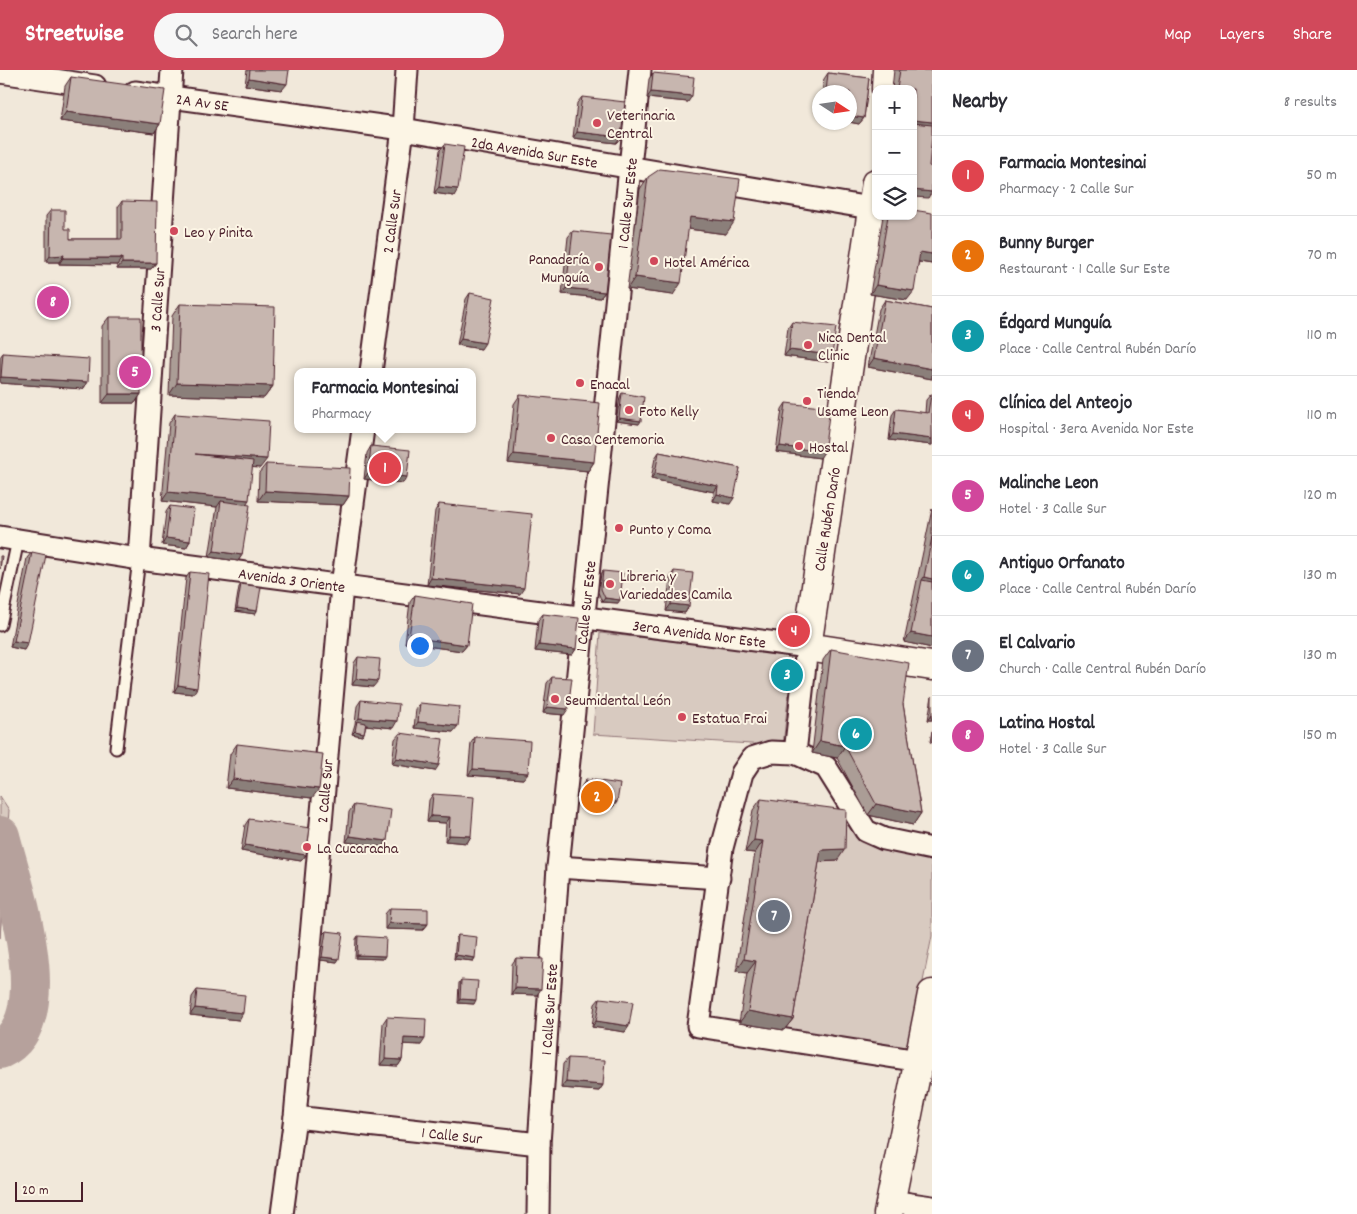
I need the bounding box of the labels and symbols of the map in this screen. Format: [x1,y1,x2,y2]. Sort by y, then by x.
north arrow [812,85,857,130]
street label: 2A Av SE [174,89,231,119]
place label: Veterinaria Central [607,105,675,146]
marker: Veterinaria Central [591,117,603,129]
street label: 2da Avenida Sur Este [469,132,599,176]
street label: 1 Calle Sur Este [613,157,645,250]
street label: 2 Calle Sur [378,188,409,255]
place label: Leo y Pinita [184,222,253,245]
marker: Leo y Pinita [168,225,180,237]
place label: Panadería Munguía [528,249,589,290]
place label: Hotel América [664,252,750,275]
marker: Hotel América [648,255,660,267]
marker: Panadería Munguía [593,261,605,273]
street label: 3 Calle Sur [145,267,173,333]
pin: 8 [37,283,69,321]
place label: Nica Dental Clinic [818,327,887,368]
marker: Nica Dental Clinic [802,339,814,351]
pin: 5 [119,353,151,391]
place label: Enacal [590,374,630,397]
marker: Enacal [574,377,586,389]
place label: Tienda Usame Leon [817,383,889,424]
marker: Tienda Usame Leon [801,395,813,407]
place label: Foto Kelly [639,401,699,424]
marker: Foto Kelly [623,404,635,416]
place label: Casa Centemoria [561,429,665,452]
marker: Casa Centemoria [545,432,557,444]
place label: Hostal [809,437,848,460]
marker: Hostal [793,440,805,452]
pin: 1 [369,449,401,487]
street label: Calle Rubén Darío [809,466,848,573]
place label: Punto y Coma [629,519,711,542]
marker: Punto y Coma [613,522,625,534]
street label: 1 Calle Sur Este [571,560,603,653]
street label: Avenida 3 Oriente [237,563,347,600]
place label: Libreria y Variedades Camila [620,566,732,607]
marker: Libreria y Variedades Camila [604,578,616,590]
pin: 4 [778,612,810,650]
street label: 3era Avenida Nor Este [631,615,767,655]
your location [407,633,433,659]
pin: 3 [771,656,803,694]
place label: Seumidental León [565,690,671,713]
marker: Seumidental León [549,693,561,705]
place label: Estatua Frai [692,708,767,731]
marker: Estatua Frai [676,711,688,723]
pin: 6 [840,715,872,753]
street label: 2 Calle Sur [312,758,341,824]
pin: 2 [581,778,613,816]
place label: La Cucaracha [317,838,399,861]
marker: La Cucaracha [301,841,313,853]
pin: 7 [758,897,790,935]
street label: 1 Calle Sur Este [536,963,565,1056]
street label: 1 Calle Sur [420,1122,483,1152]
scale bar [15,1179,82,1202]

